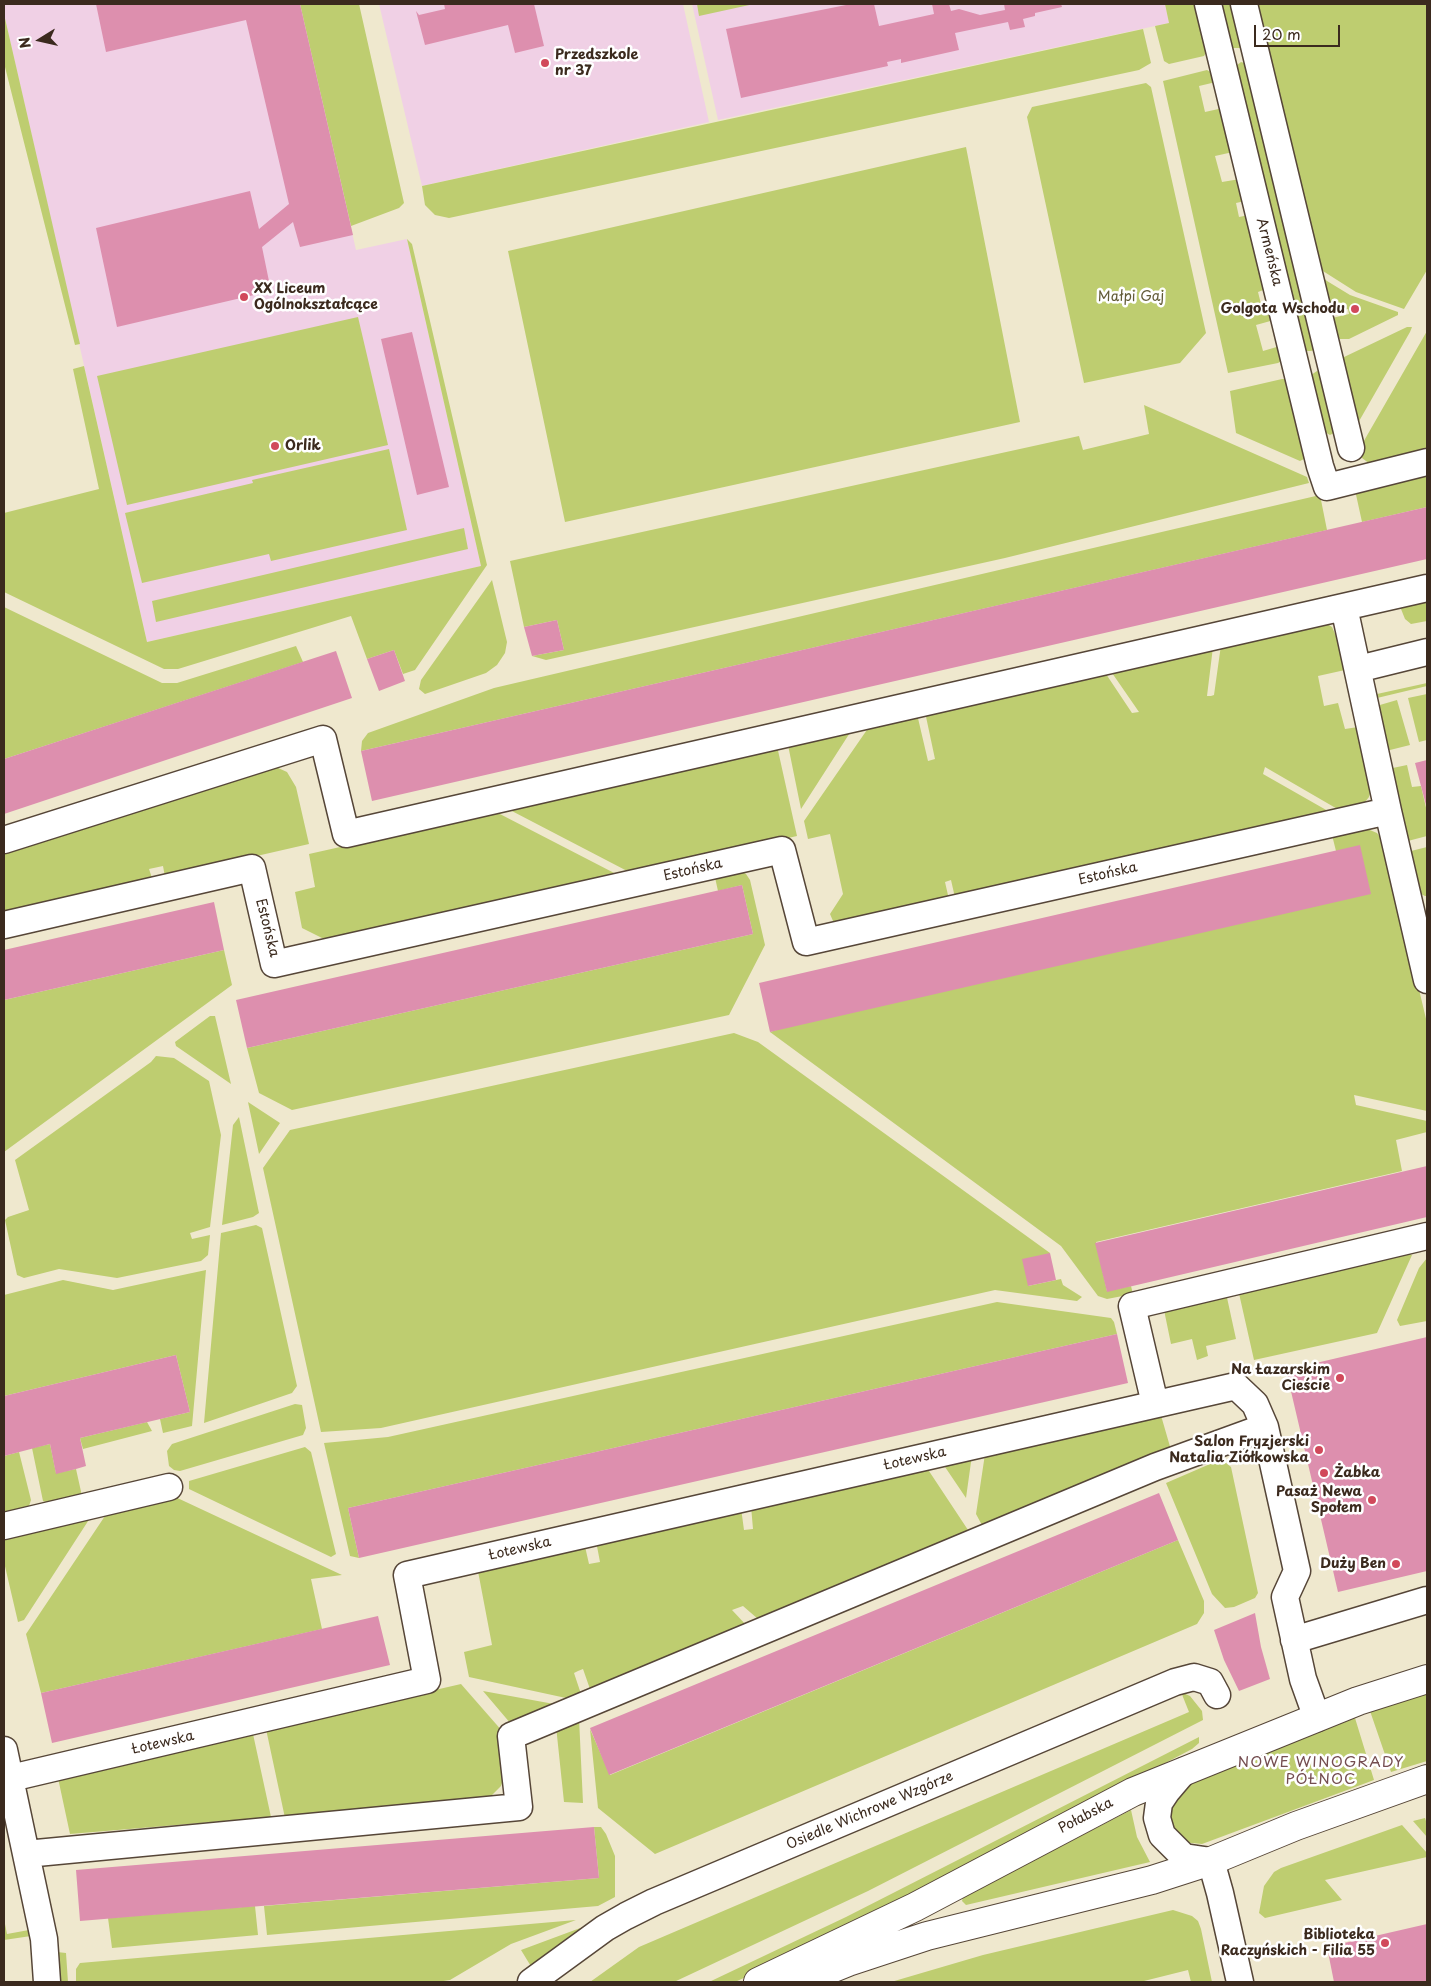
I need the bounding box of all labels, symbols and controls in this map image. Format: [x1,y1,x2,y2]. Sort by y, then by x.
north arrow [15,15,65,65]
scale bar [1256,15,1342,47]
text: 20 m [1262,22,1301,45]
text: N [13,35,36,50]
place label: Przedszkole nr 37 [555,47,638,80]
marker: Przedszkole nr 37 [539,57,551,69]
street label: Armeńska [1252,216,1286,288]
place label: XX Liceum Ogólnokształcące [254,281,378,314]
park label: Małpi Gaj [1098,289,1164,305]
marker: XX Liceum Ogólnokształcące [238,291,250,303]
place label: Golgota Wschodu [1221,301,1345,317]
marker: Golgota Wschodu [1349,303,1361,315]
place label: Orlik [285,438,321,454]
marker: Orlik [269,440,281,452]
street label: Estońska [662,855,724,885]
street label: Estońska [1077,859,1139,889]
street label: Estońska [252,897,282,959]
place label: Na Łazarskim Cieście [1231,1362,1330,1394]
marker: Na Łazarskim Cieście [1334,1372,1346,1384]
place label: Salon Fryzjerski Natalia Ziółkowska [1169,1434,1309,1466]
street label: Łotewska [882,1444,948,1474]
marker: Salon Fryzjerski Natalia Ziółkowska [1313,1444,1325,1456]
place label: Żabka [1334,1465,1380,1481]
marker: Żabka [1318,1467,1330,1479]
place label: Pasaż Newa Społem [1276,1484,1362,1516]
marker: Pasaż Newa Społem [1366,1494,1378,1506]
street label: Łotewska [487,1534,553,1564]
place label: Duży Ben [1320,1556,1386,1572]
marker: Duży Ben [1390,1558,1402,1570]
street label: Łotewska [130,1728,196,1758]
district label: NOWE WINOGRADY PÓŁNOC [1236,1754,1406,1789]
street label: Osiedle Wichrowe Wzgórze [784,1768,956,1854]
street label: Połabska [1056,1795,1116,1837]
place label: Biblioteka Raczyńskich - Filia 55 [1221,1927,1375,1960]
marker: Biblioteka Raczyńskich - Filia 55 [1379,1937,1391,1949]

